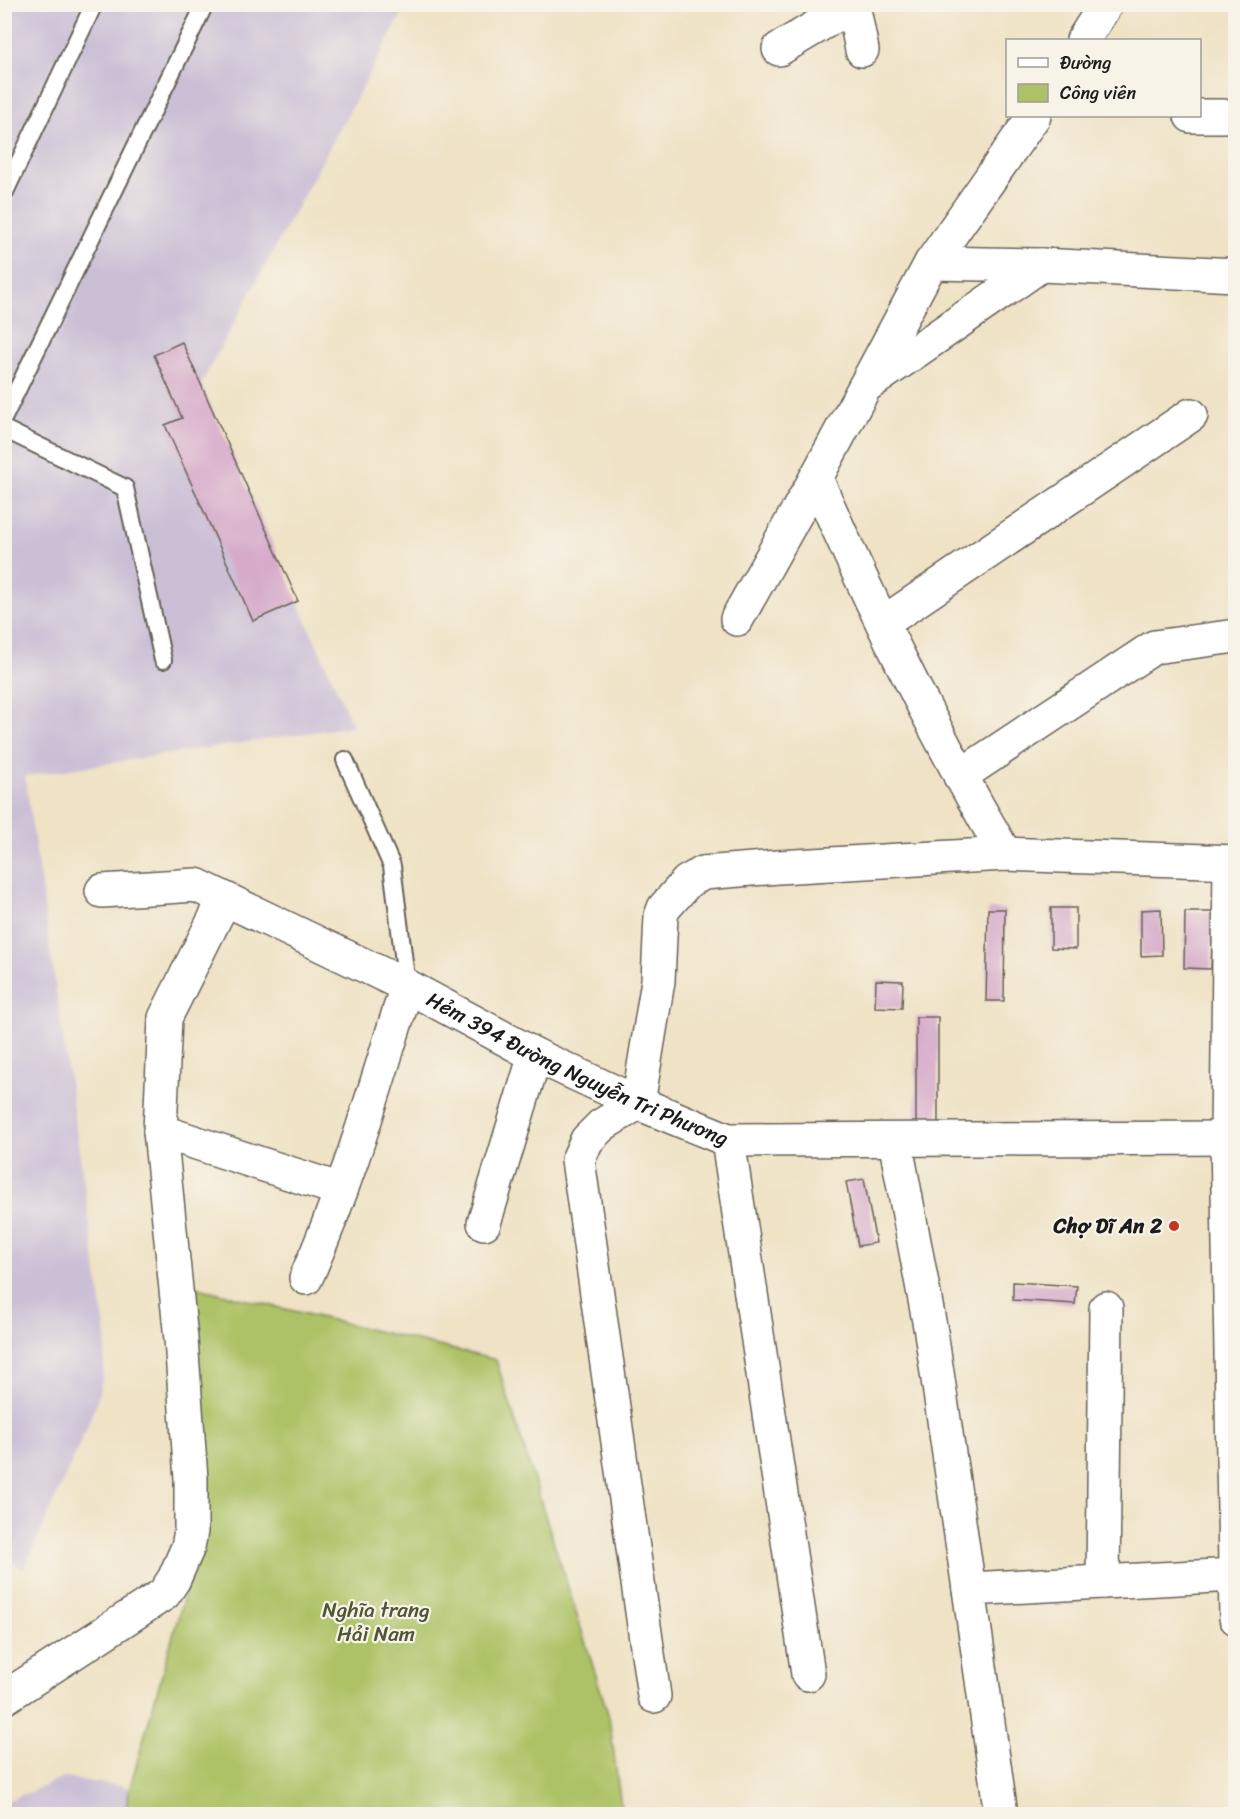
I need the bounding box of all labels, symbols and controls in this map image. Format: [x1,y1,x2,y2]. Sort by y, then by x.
legend [1006,39,1201,117]
text: Đường [1060,47,1111,79]
text: Công viên [1060,77,1136,109]
street label: Hẻm 394 Đường Nguyễn Tri Phương [419,981,735,1157]
place label: Chợ Dĩ An 2 [1053,1207,1162,1245]
marker: Chợ Dĩ An 2 [1167,1219,1181,1233]
park label: Nghĩa trang Hải Nam [322,1591,430,1653]

